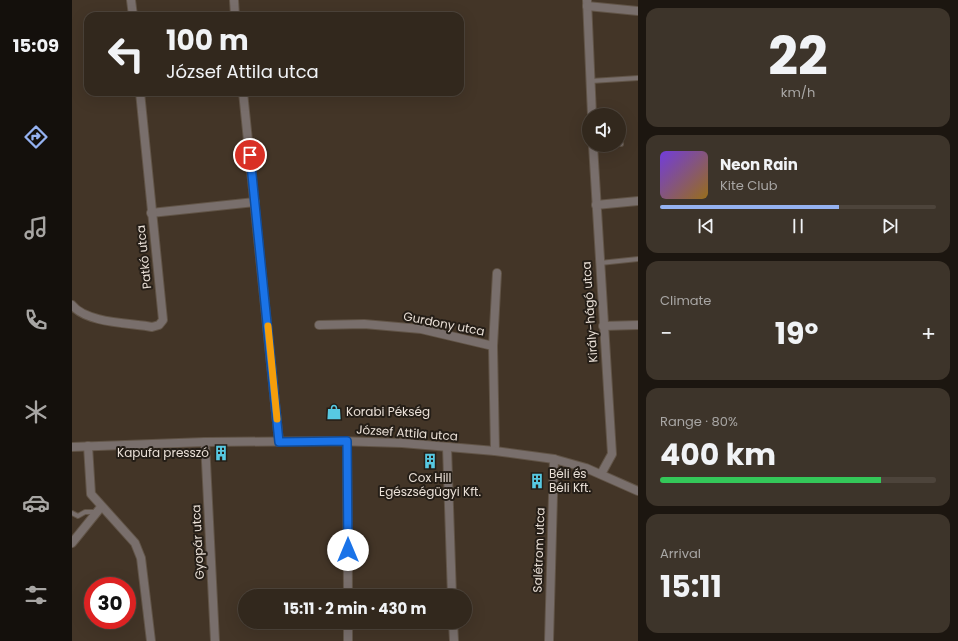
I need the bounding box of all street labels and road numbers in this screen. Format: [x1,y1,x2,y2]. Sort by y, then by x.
street label: Patkó utca [132,224,155,290]
street label: Király-hágó utca [577,261,602,363]
street label: Gurdony utca [402,307,486,340]
street label: József Attila utca [356,420,458,445]
street label: Gyopár utca [187,504,208,580]
street label: Salétrom utca [529,507,548,593]

